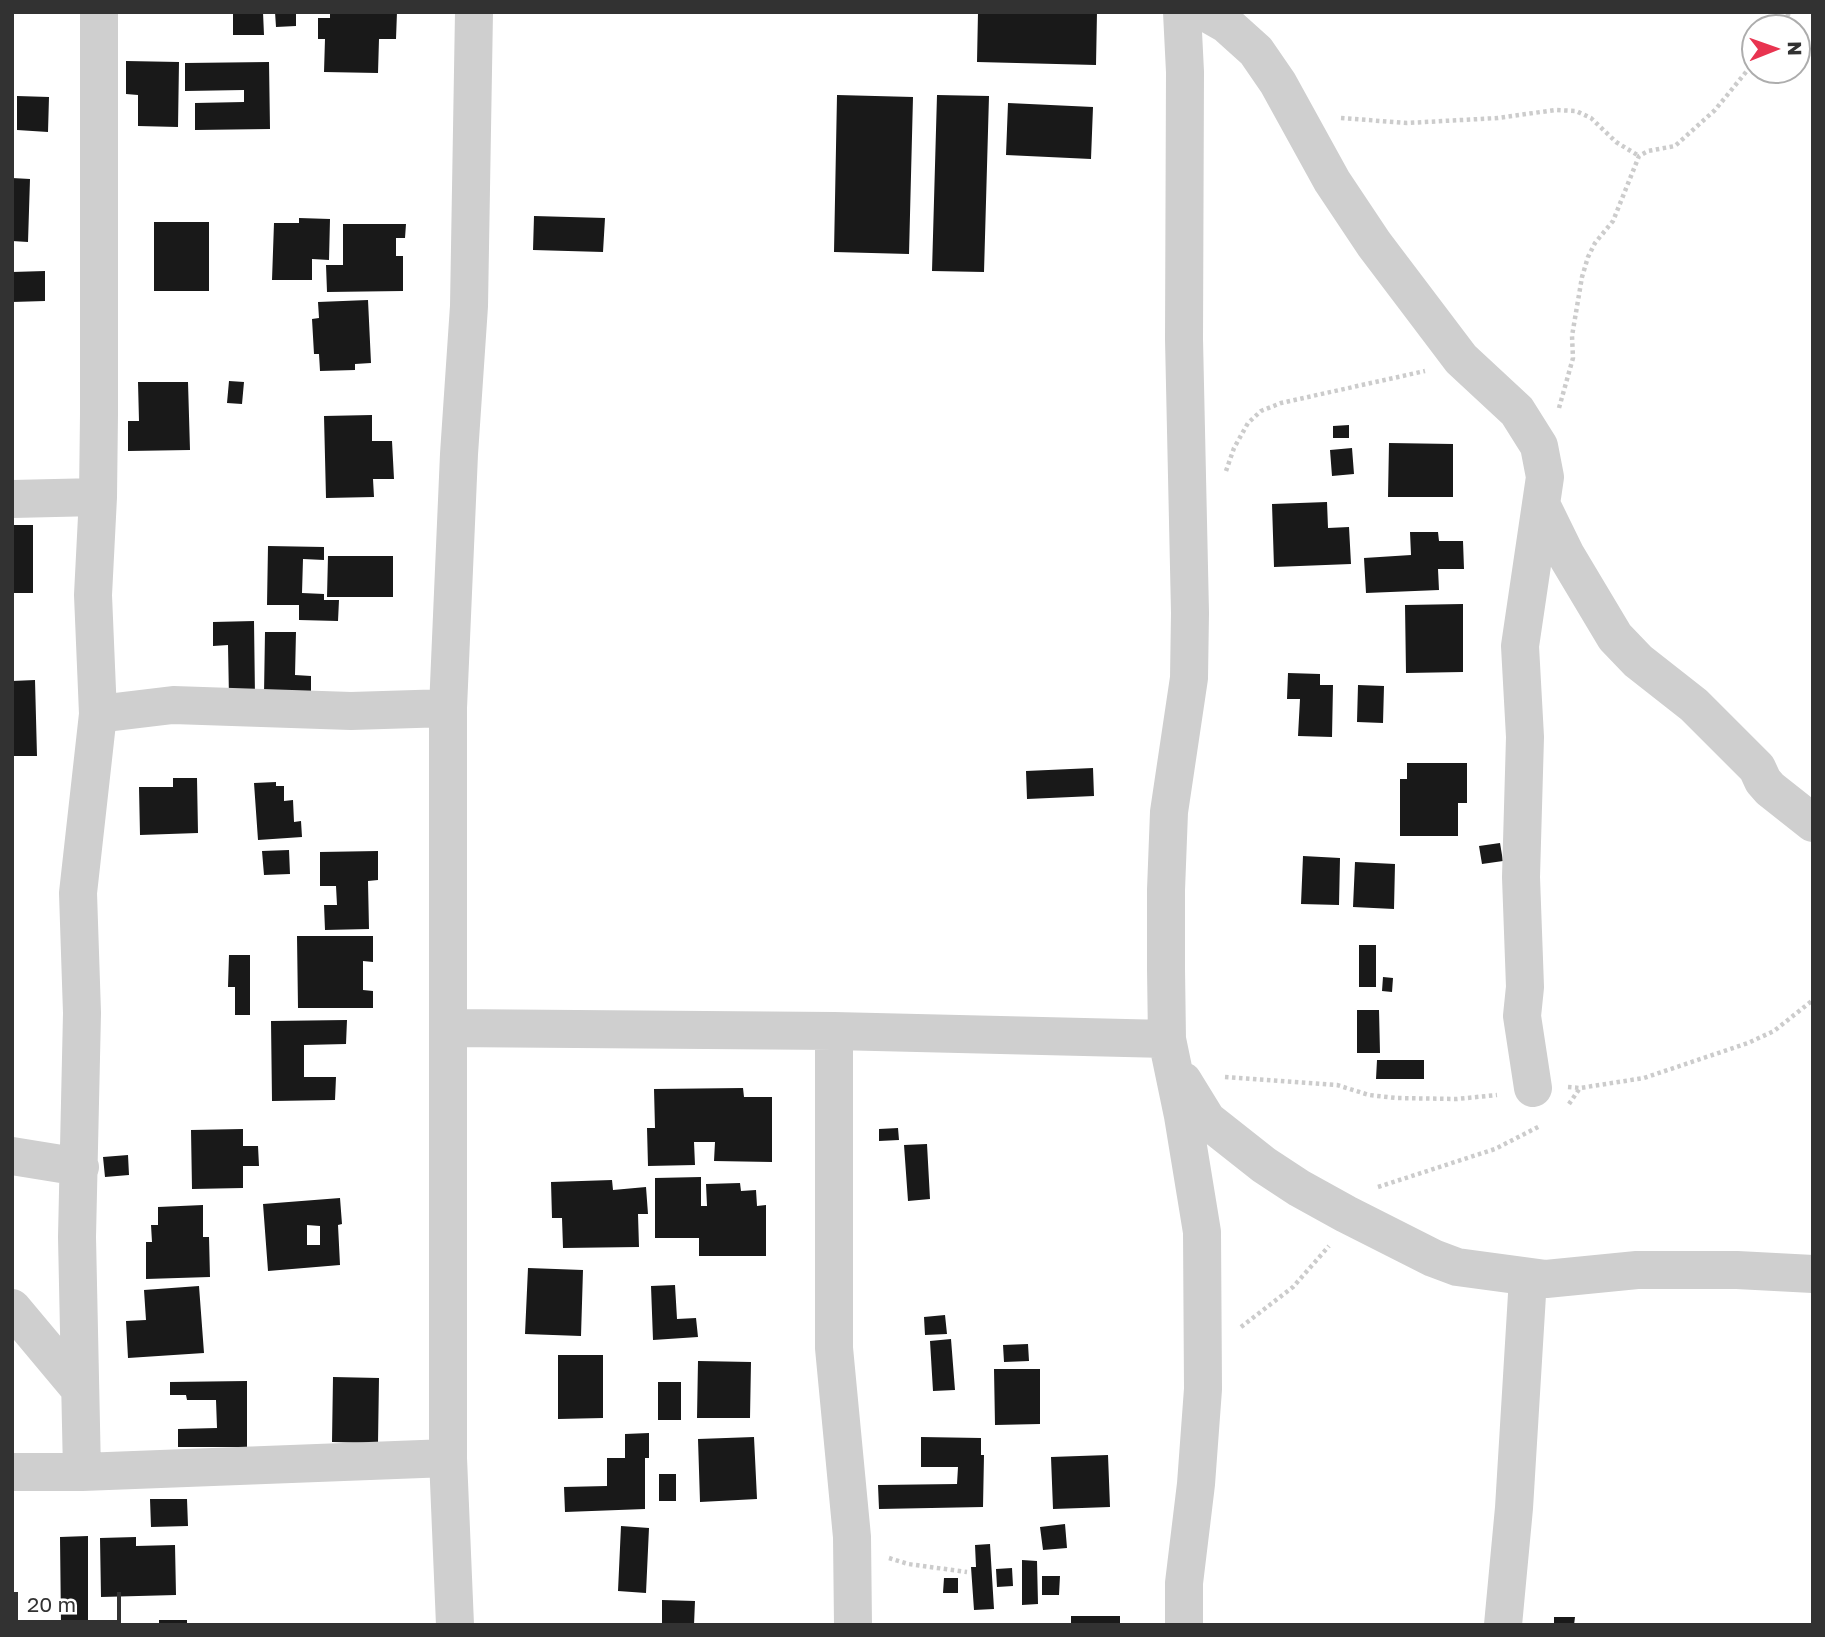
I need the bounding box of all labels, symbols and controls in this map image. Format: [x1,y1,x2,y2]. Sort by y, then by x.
north arrow [1741,14,1811,84]
text: N [1784,41,1807,56]
scale bar [18,1578,124,1622]
text: 20 m [27,1591,76,1617]

